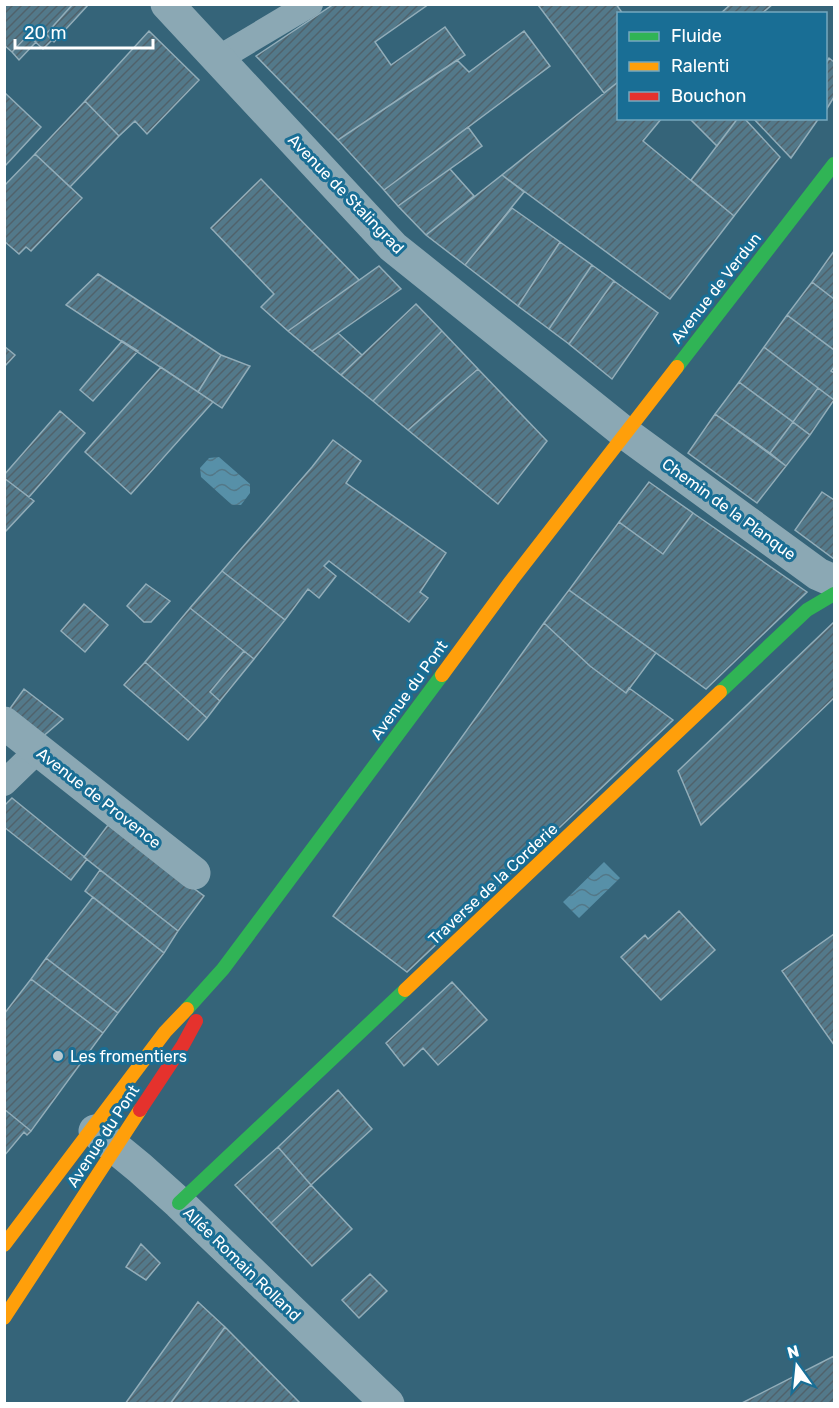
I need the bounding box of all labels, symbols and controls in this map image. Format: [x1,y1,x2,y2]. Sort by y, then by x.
scale bar [15,12,153,50]
legend [617,12,827,120]
text: 20 m [24,22,66,44]
text: Fluide [671,25,722,47]
text: Ralenti [671,55,729,77]
text: Bouchon [671,85,746,107]
street label: Avenue de Stalingrad [284,130,408,258]
street label: Avenue de Verdun [667,229,765,347]
street label: Chemin de la Planque [658,454,800,564]
street label: Avenue du Pont [367,637,451,743]
street label: Avenue de Provence [33,744,165,852]
street label: Traverse de la Corderie [425,819,561,949]
place label: Les fromentiers [70,1047,187,1066]
marker: Les fromentiers [51,1049,65,1063]
street label: Avenue du Pont [63,1081,143,1191]
street label: Allée Romain Rolland [179,1203,305,1325]
north arrow [767,1336,827,1396]
text: N [785,1341,801,1363]

